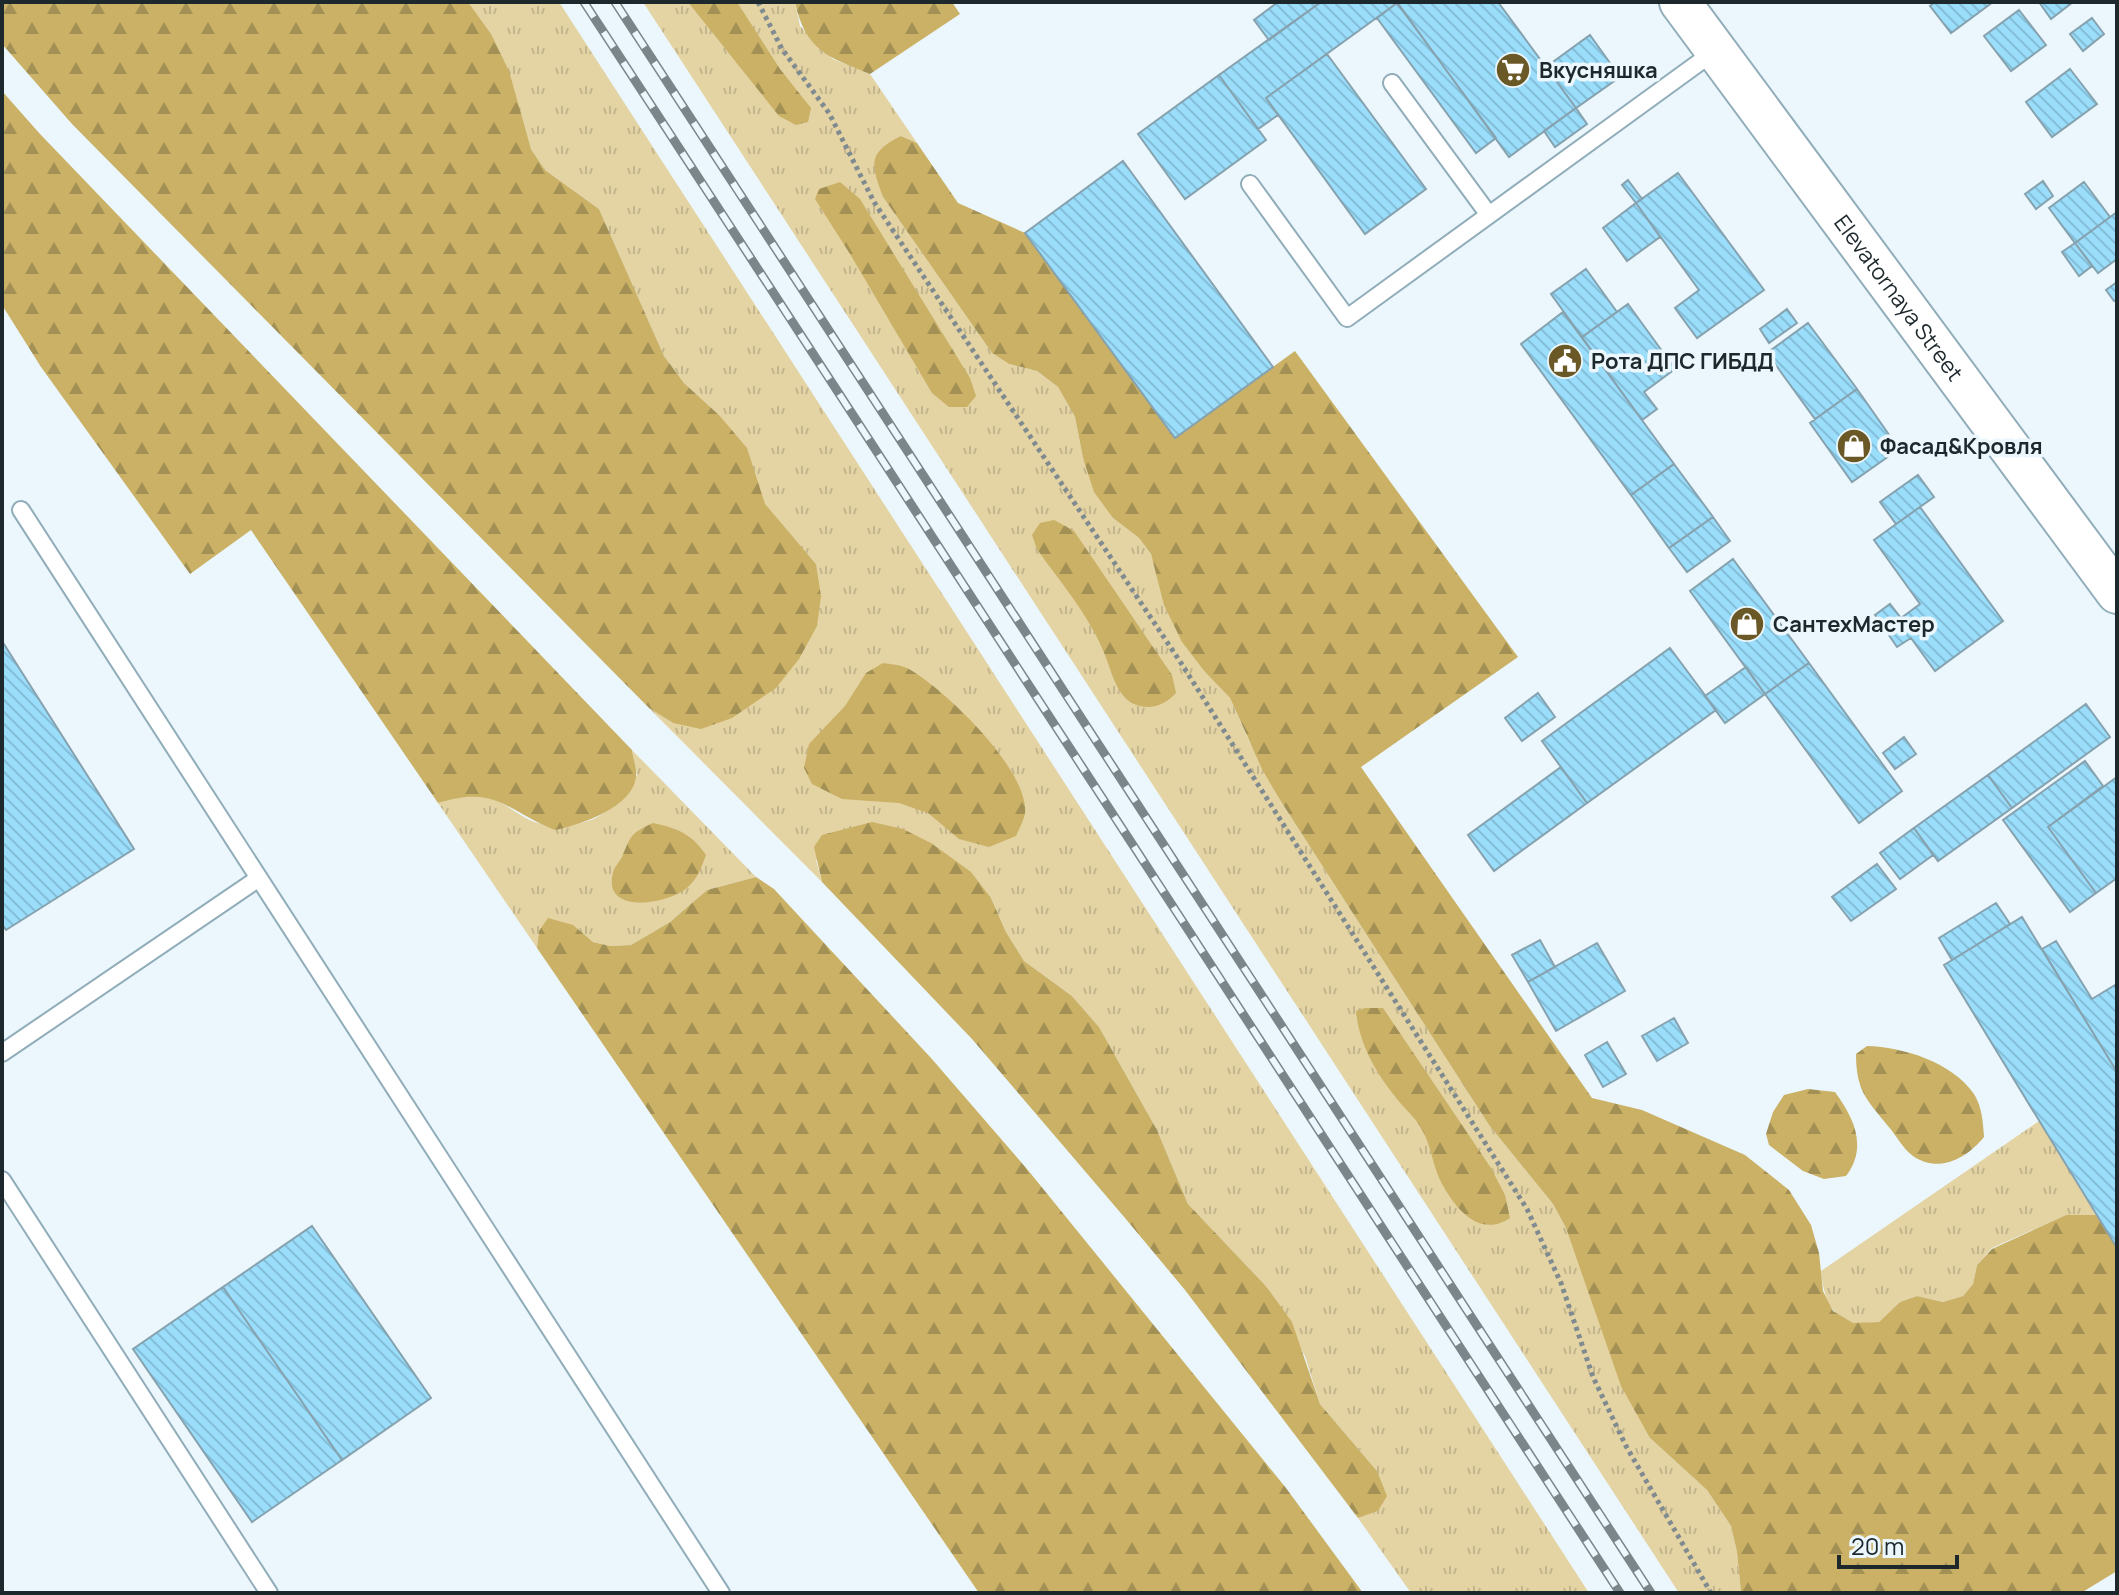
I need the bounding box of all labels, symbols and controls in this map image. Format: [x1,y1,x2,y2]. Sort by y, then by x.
supermarket icon: Вкусняшка [1494,51,1532,89]
place label: Вкусняшка [1539,55,1658,85]
street label: Elevatornaya Street [1827,209,1970,387]
public building icon: Рота ДПС ГИБДД [1546,342,1584,380]
place label: Рота ДПС ГИБДД [1591,346,1774,376]
shop icon: Фасад&Кровля [1835,427,1873,465]
place label: Фасад&Кровля [1880,431,2043,461]
shop icon: СантехМастер [1728,605,1766,643]
place label: СантехМастер [1773,609,1935,639]
scale bar [1839,1519,1957,1569]
text: 20 m [1851,1529,1904,1562]

